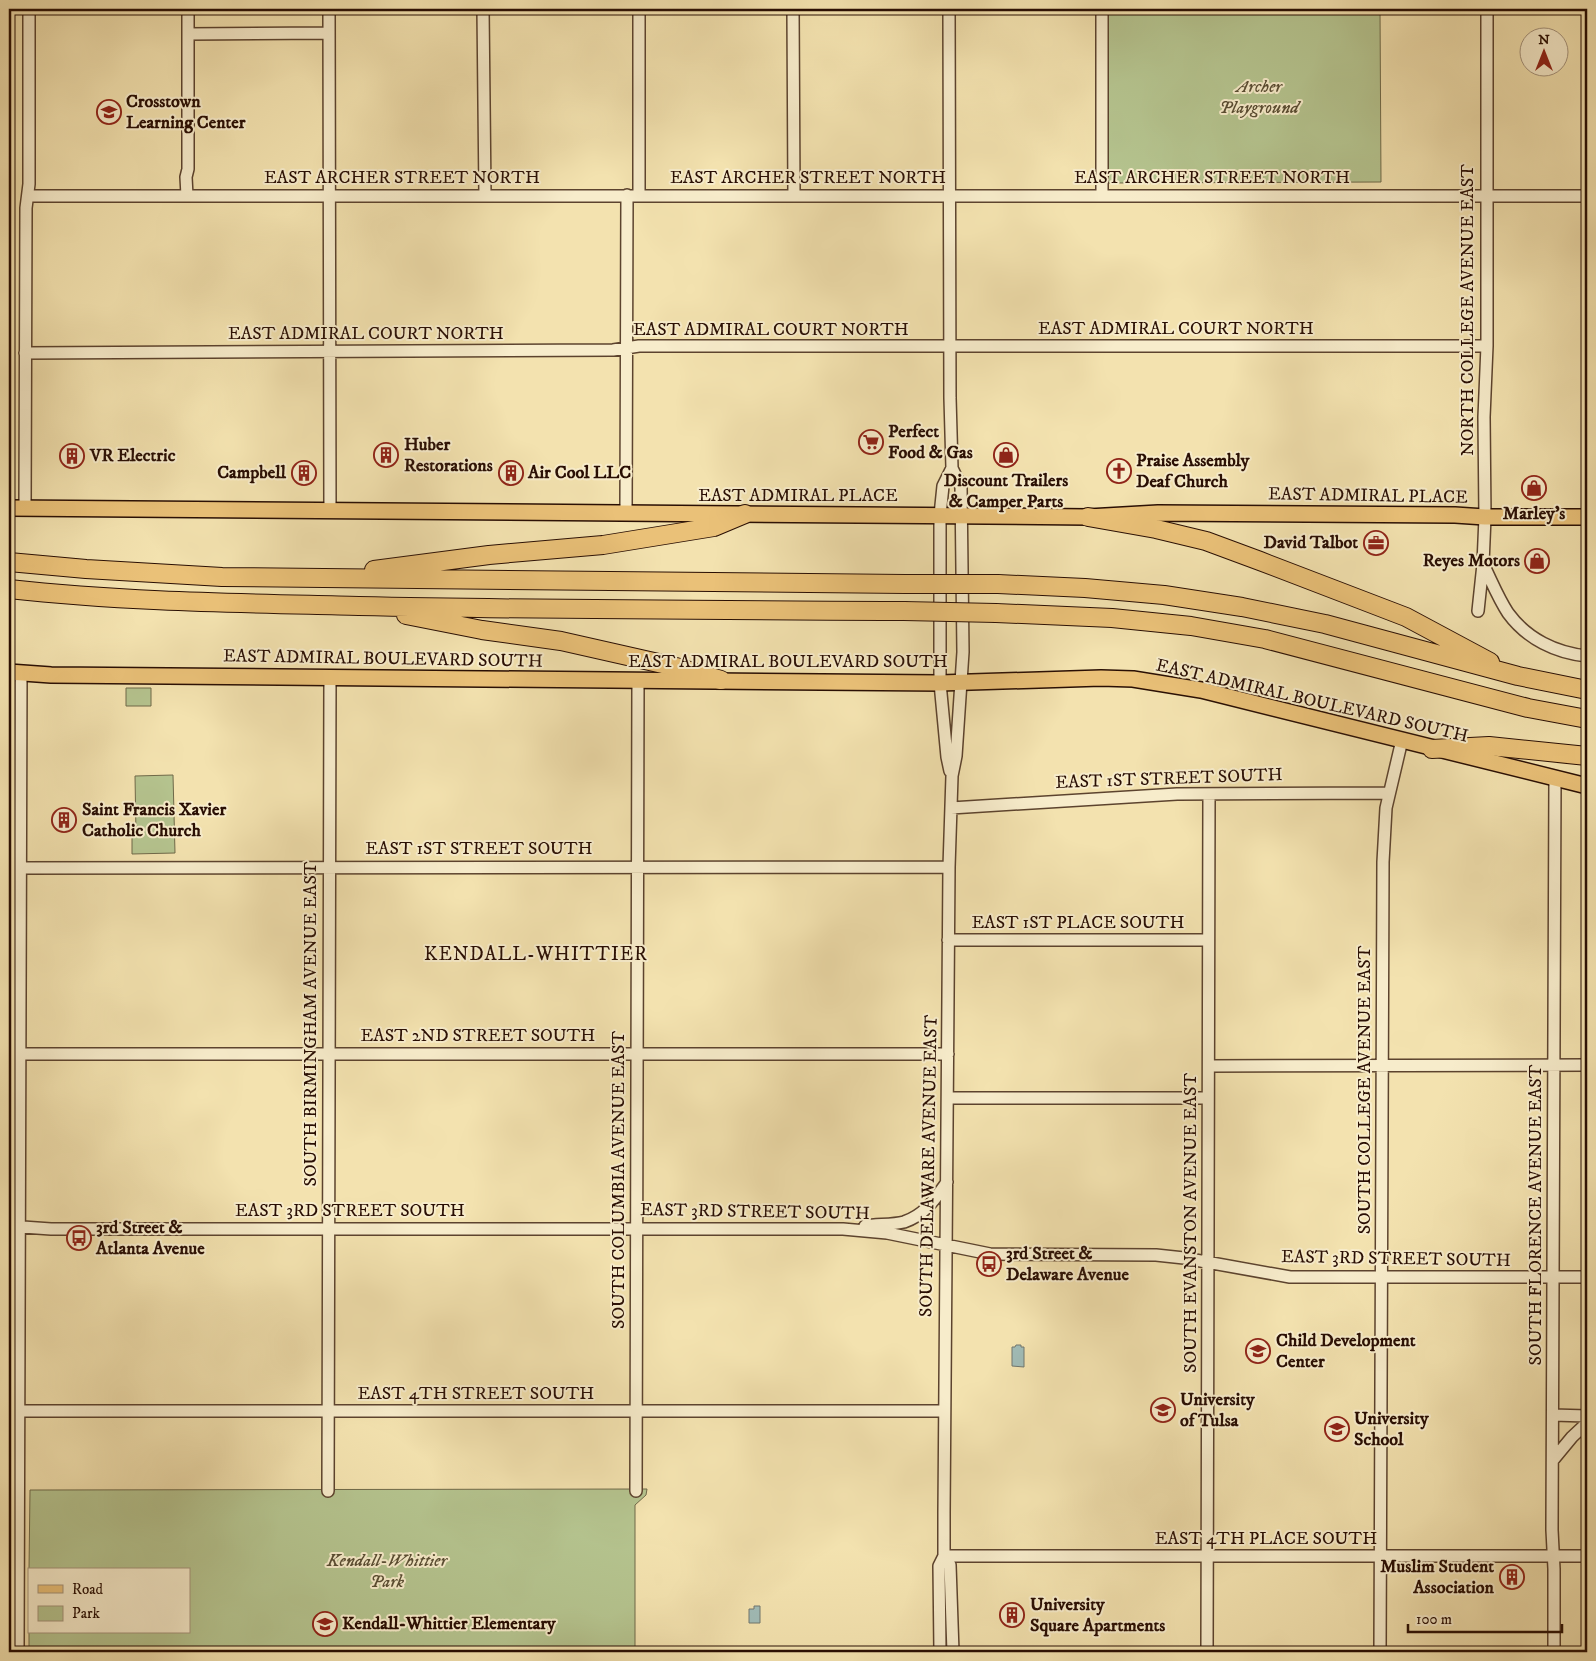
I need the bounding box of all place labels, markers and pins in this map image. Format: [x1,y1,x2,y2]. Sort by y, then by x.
place label: Crosstown Learning Center [126,91,246,134]
school or university icon: Crosstown Learning Center [96,99,122,125]
place label: Perfect Food & Gas [888,421,973,464]
supermarket icon: Perfect Food & Gas [858,429,884,455]
place label: Huber Restorations [404,434,493,477]
building icon: Huber Restorations [373,442,399,468]
shop icon: Discount Trailers & Camper Parts [993,442,1019,468]
building icon: VR Electric [59,443,85,469]
place label: VR Electric [89,445,176,467]
place label: Praise Assembly Deaf Church [1136,450,1250,493]
church icon: Praise Assembly Deaf Church [1106,458,1132,484]
building icon: Campbell [291,460,317,486]
building icon: Air Cool LLC [498,460,524,486]
place label: Campbell [217,462,287,484]
place label: Air Cool LLC [527,462,631,484]
place label: Discount Trailers & Camper Parts [944,470,1068,513]
shop icon: Marley's [1521,475,1547,501]
place label: Marley's [1503,503,1565,525]
office icon: David Talbot [1363,530,1389,556]
place label: David Talbot [1264,532,1358,554]
shop icon: Reyes Motors [1524,548,1550,574]
place label: Reyes Motors [1423,550,1520,572]
place label: Saint Francis Xavier Catholic Church [82,799,226,842]
building icon: Saint Francis Xavier Catholic Church [51,807,77,833]
place label: 3rd Street & Atlanta Avenue [95,1217,205,1260]
bus stop icon: 3rd Street & Atlanta Avenue [66,1225,92,1251]
place label: 3rd Street & Delaware Avenue [1006,1243,1129,1286]
bus stop icon: 3rd Street & Delaware Avenue [976,1251,1002,1277]
place label: Child Development Center [1276,1330,1416,1373]
school or university icon: Child Development Center [1245,1338,1271,1364]
place label: University of Tulsa [1180,1389,1255,1432]
school or university icon: University of Tulsa [1150,1397,1176,1423]
place label: University School [1354,1408,1429,1451]
school or university icon: University School [1324,1416,1350,1442]
place label: Muslim Student Association [1380,1556,1495,1599]
building icon: Muslim Student Association [1499,1564,1525,1590]
place label: University Square Apartments [1030,1594,1165,1637]
building icon: University Square Apartments [999,1602,1025,1628]
school or university icon: Kendall-Whittier Elementary [312,1611,338,1637]
place label: Kendall-Whittier Elementary [342,1613,556,1635]

